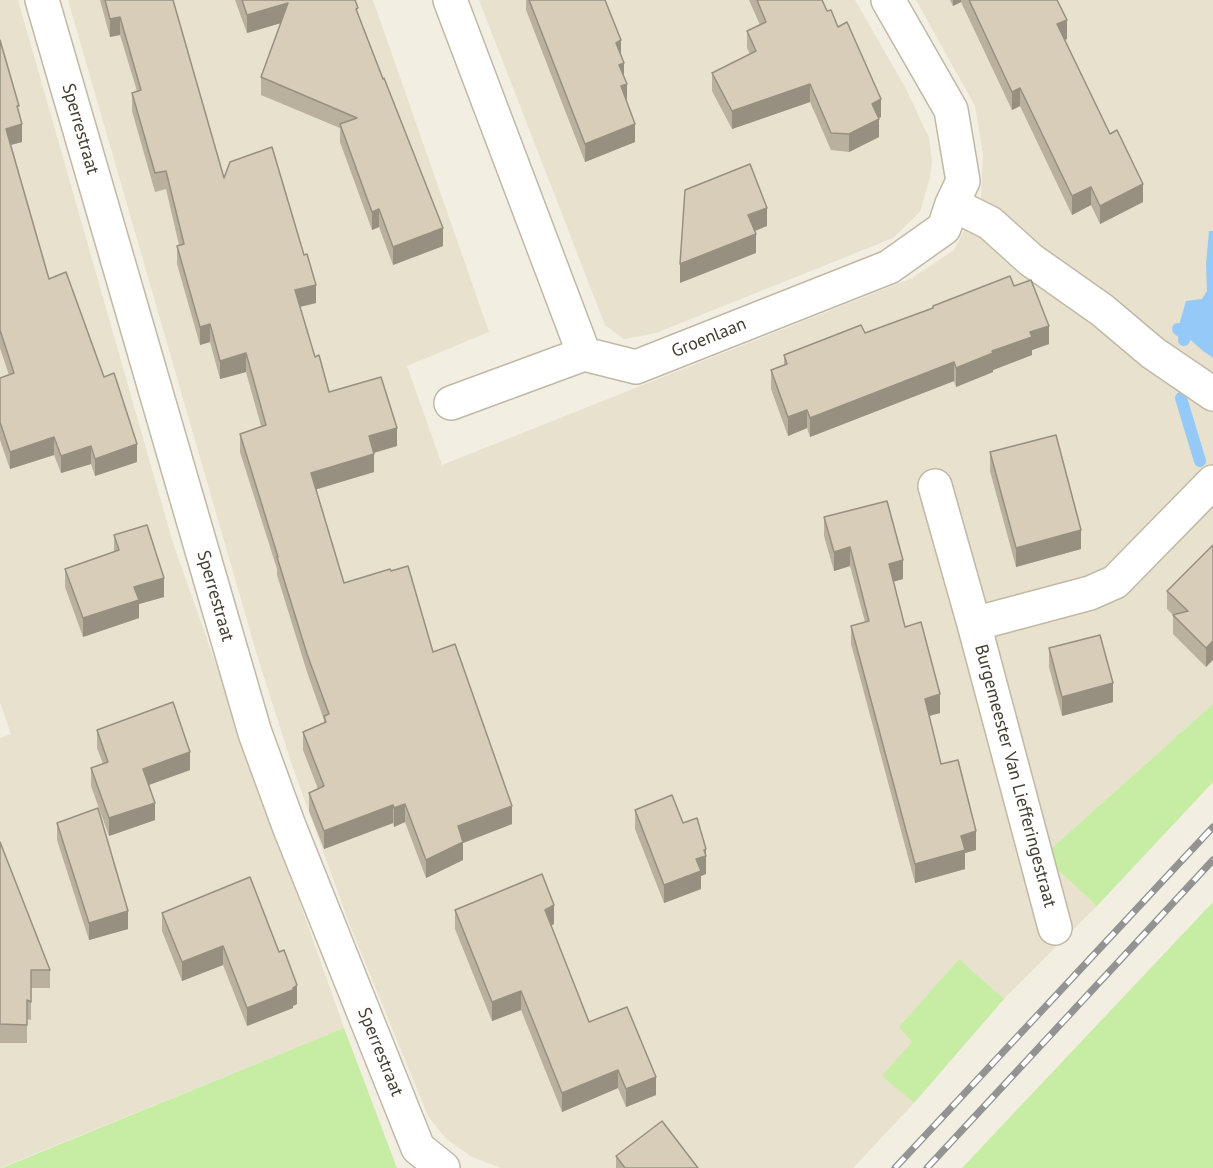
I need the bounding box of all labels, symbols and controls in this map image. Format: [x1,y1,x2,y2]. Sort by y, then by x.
street label: Sperrestraat [57,81,103,177]
street label: Groenlaan [668,313,750,363]
street label: Sperrestraat [192,548,238,644]
street label: Burgemeester Van Liefferingestraat [969,642,1061,910]
street label: Sperrestraat [352,1005,408,1099]

